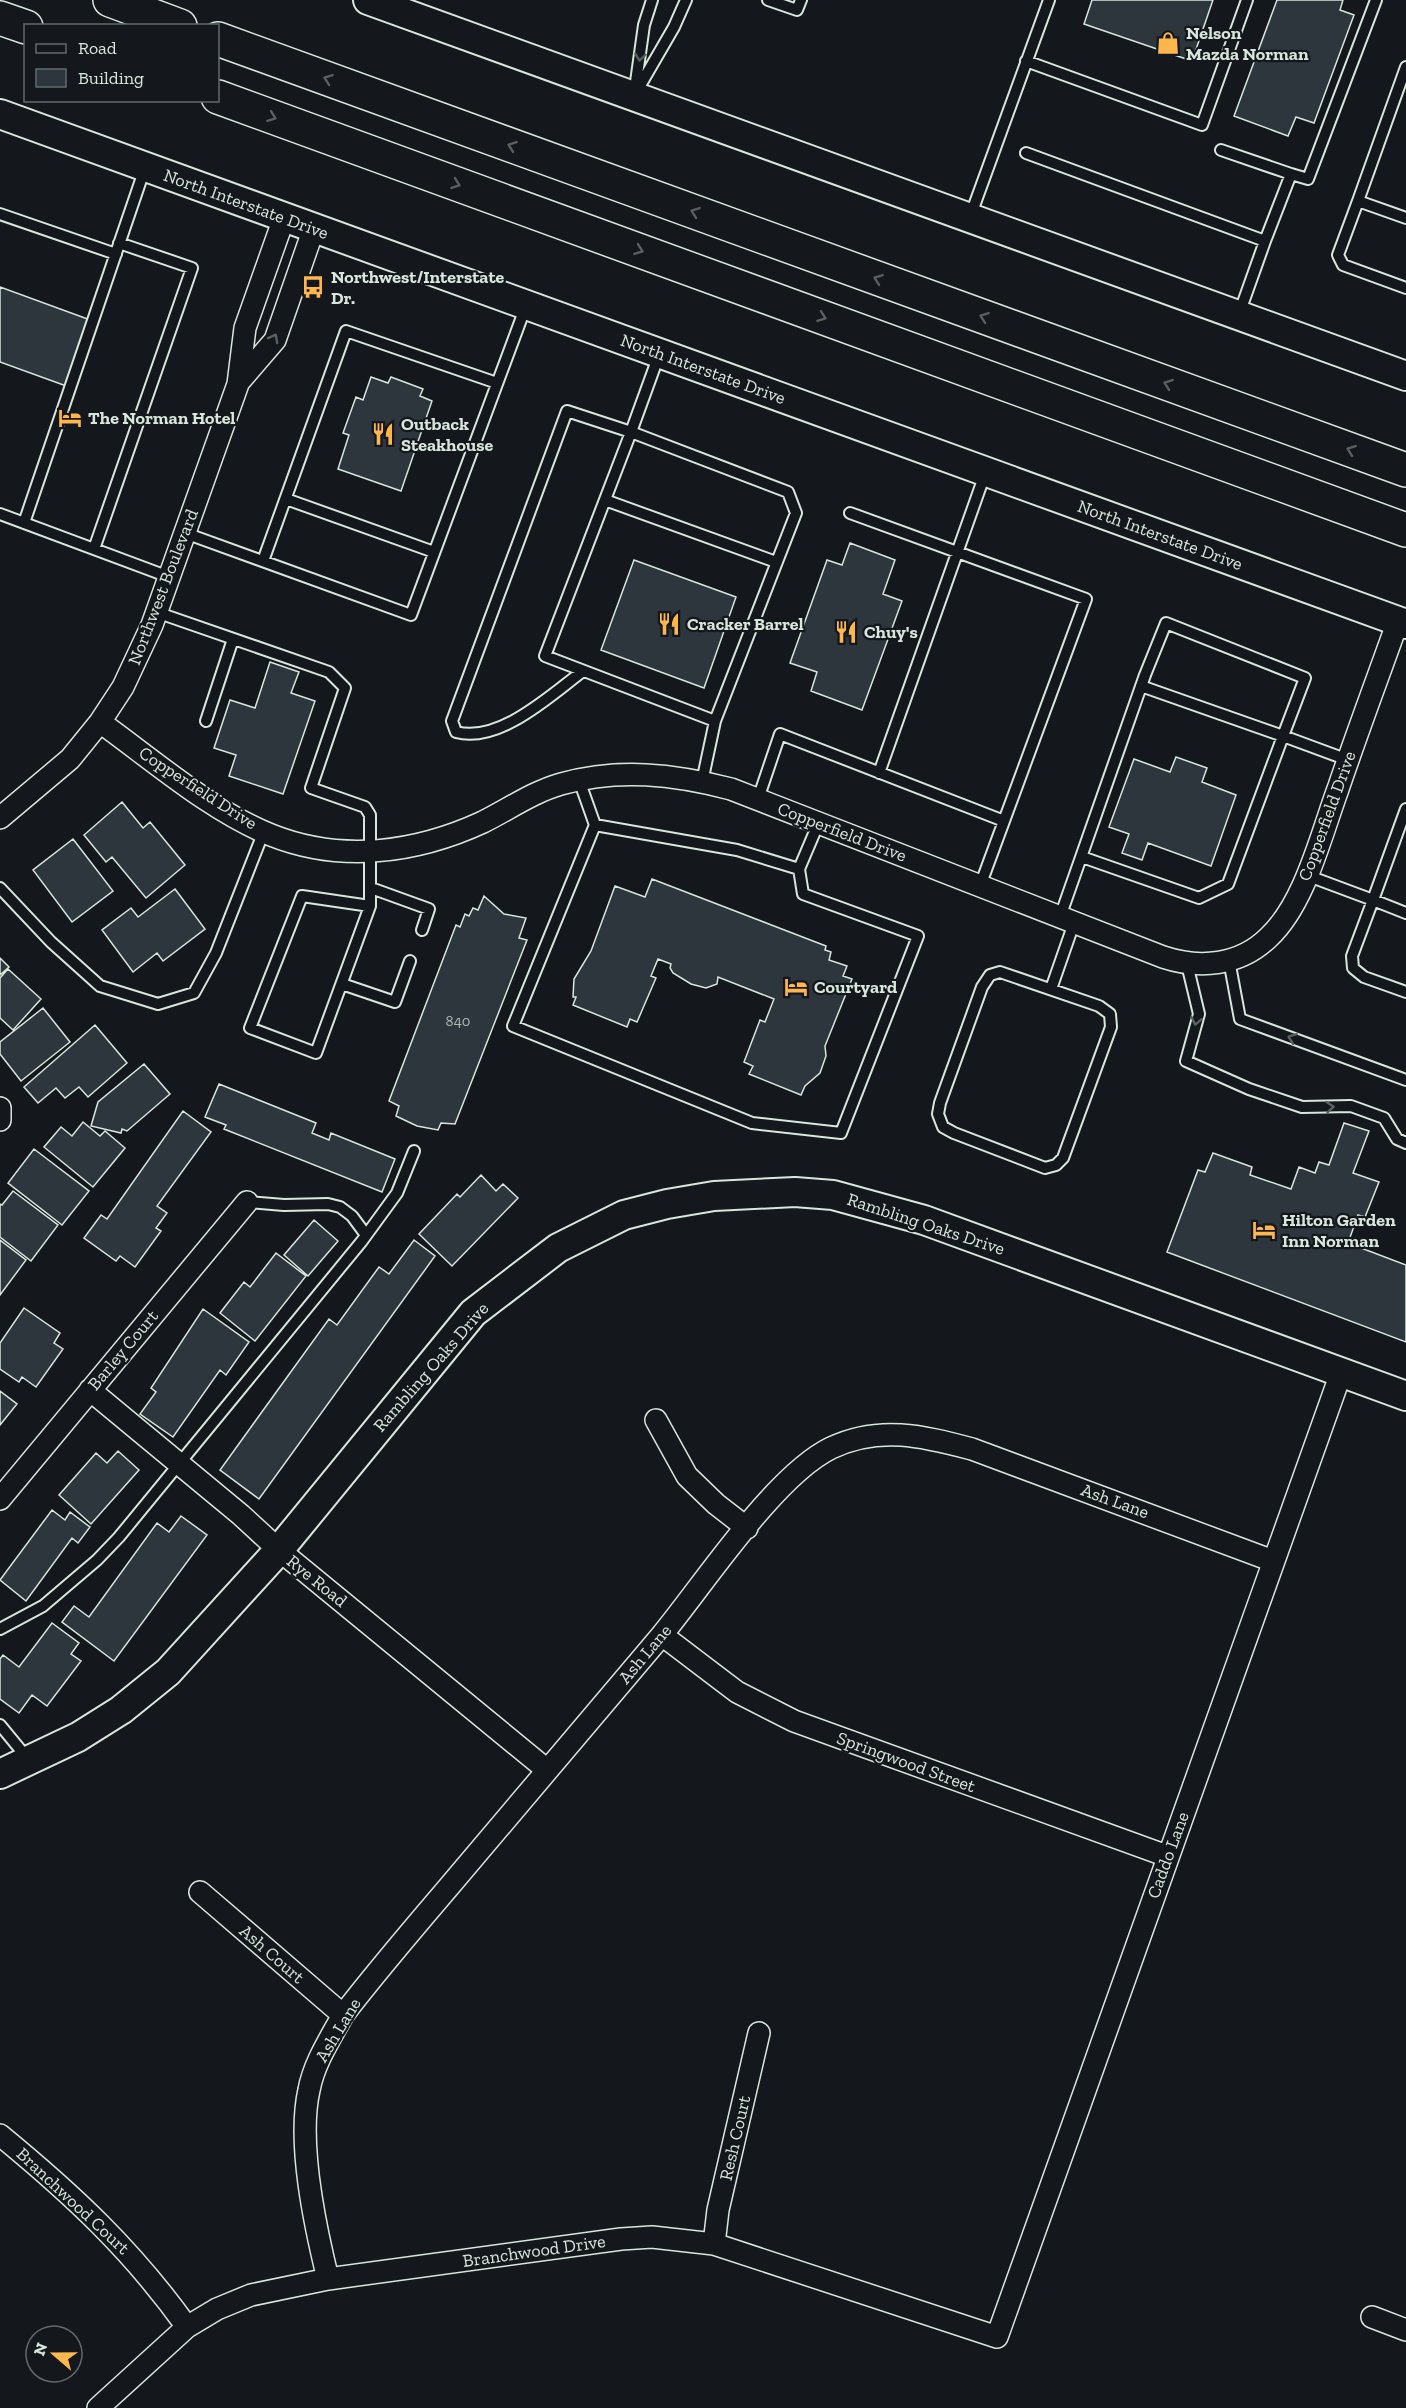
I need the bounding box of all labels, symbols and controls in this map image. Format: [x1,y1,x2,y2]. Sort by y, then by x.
place label: Nelson Mazda Norman [1186,22,1309,65]
legend [24,24,219,102]
shop icon: Nelson Mazda Norman [1155,30,1181,56]
text: Road [78,37,117,59]
one-way arrow [634,52,646,62]
text: Building [78,67,144,89]
one-way arrow [324,74,334,87]
one-way arrow [267,109,277,122]
one-way arrow [507,140,518,153]
street label: North Interstate Drive [160,164,332,244]
one-way arrow [450,176,461,189]
one-way arrow [690,207,701,220]
one-way arrow [633,243,644,256]
place label: Northwest/Interstate Dr. [331,266,505,309]
one-way arrow [873,273,884,286]
bus stop icon: Northwest/Interstate Dr. [300,274,326,300]
one-way arrow [816,310,827,323]
one-way arrow [979,312,990,324]
street label: North Interstate Drive [617,329,789,409]
one-way arrow [267,334,278,344]
one-way arrow [1163,378,1174,391]
hotel icon: The Norman Hotel [57,405,83,431]
place label: The Norman Hotel [88,407,236,429]
place label: Outback Steakhouse [401,413,494,456]
restaurant icon: Outback Steakhouse [370,421,396,447]
one-way arrow [1346,445,1357,457]
street label: North Interstate Drive [1074,495,1246,575]
street label: Northwest Boulevard [123,506,203,668]
restaurant icon: Cracker Barrel [656,611,682,637]
place label: Cracker Barrel [687,613,804,635]
restaurant icon: Chuy's [833,619,859,645]
place label: Chuy's [864,621,918,643]
street label: Copperfield Drive [135,742,261,834]
street label: Copperfield Drive [1293,748,1361,884]
street label: Copperfield Drive [774,797,910,867]
hotel icon: Courtyard [783,974,809,1000]
place label: Courtyard [814,976,898,998]
house number: 840 [446,1012,470,1030]
one-way arrow [1190,1016,1203,1026]
one-way arrow [1287,1033,1298,1045]
one-way arrow [1326,1101,1335,1114]
street label: Rambling Oaks Drive [844,1188,1008,1260]
place label: Hilton Garden Inn Norman [1282,1209,1396,1252]
hotel icon: Hilton Garden Inn Norman [1251,1217,1277,1243]
street label: Rambling Oaks Drive [369,1298,493,1436]
street label: Barley Court [83,1305,163,1395]
street label: Ash Lane [1078,1479,1152,1523]
street label: Rye Road [282,1550,352,1612]
street label: Ash Lane [614,1620,676,1688]
street label: Springwood Street [834,1727,979,1797]
street label: Caddo Lane [1142,1809,1194,1901]
street label: Ash Court [235,1920,309,1988]
street label: Ash Lane [310,1994,366,2066]
street label: Resh Court [715,2093,756,2183]
street label: Branchwood Court [12,2143,134,2259]
street label: Branchwood Drive [461,2230,607,2272]
north arrow [24,2324,84,2384]
text: N [29,2340,51,2358]

